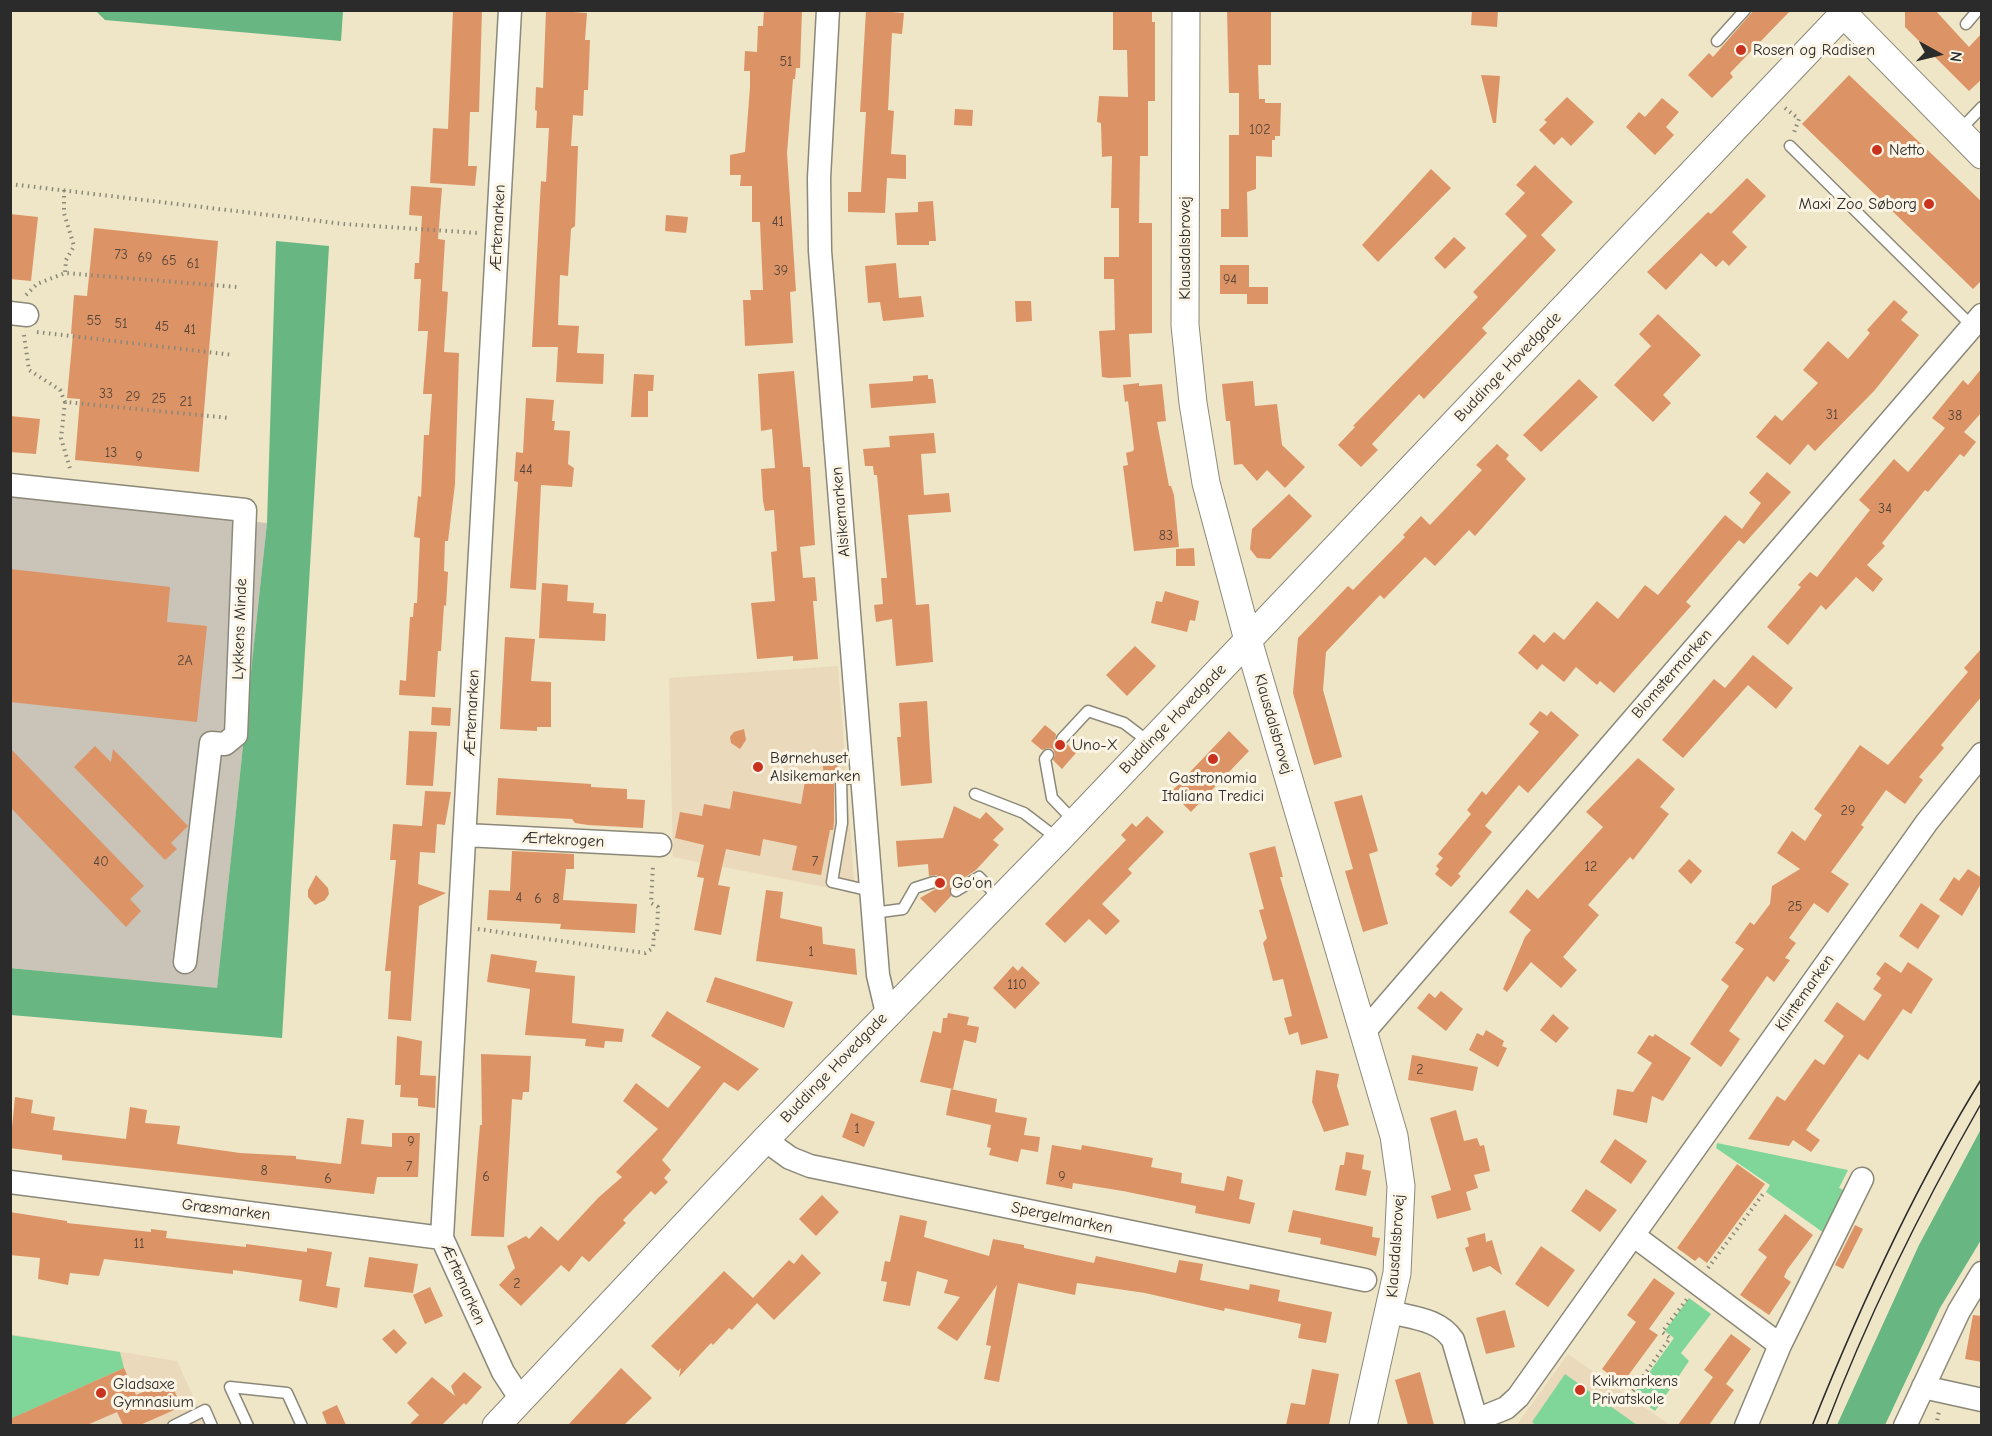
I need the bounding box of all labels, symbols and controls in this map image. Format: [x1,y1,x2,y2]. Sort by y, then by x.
north arrow [1908,24,1968,84]
place label: Rosen og Radisen [1753,40,1875,60]
marker: Rosen og Radisen [1734,43,1748,57]
text: N [1946,50,1965,63]
house number: 51 [779,54,793,70]
house number: 102 [1249,122,1271,138]
place label: Netto [1889,140,1925,160]
marker: Netto [1870,143,1884,157]
street label: Ærtemarken [486,184,510,272]
place label: Maxi Zoo Søborg [1799,194,1917,214]
street label: Klausdalsbrovej [1175,196,1195,300]
marker: Maxi Zoo Søborg [1922,197,1936,211]
house number: 41 [772,214,784,230]
house number: 73 [114,247,128,263]
house number: 69 [137,250,153,266]
house number: 65 [161,253,177,269]
house number: 61 [186,256,200,272]
house number: 39 [774,263,788,279]
house number: 94 [1223,272,1237,288]
street label: Buddinge Hovedgade [1451,308,1565,426]
house number: 55 [86,313,102,329]
house number: 51 [114,316,128,332]
house number: 45 [155,319,169,335]
house number: 41 [184,322,196,338]
house number: 33 [99,386,113,402]
house number: 29 [126,389,140,405]
house number: 25 [152,391,166,407]
house number: 21 [180,394,192,410]
house number: 31 [1826,407,1838,423]
house number: 38 [1948,408,1962,424]
house number: 13 [105,445,117,461]
house number: 9 [135,449,143,465]
house number: 44 [519,462,533,478]
street label: Alsikemarken [827,466,855,558]
house number: 34 [1878,501,1892,517]
house number: 83 [1159,528,1173,544]
street label: Lykkens Minde [229,578,251,680]
street label: Blomstermarken [1628,625,1716,723]
house number: 2A [177,653,193,669]
street label: Buddinge Hovedgade [1116,660,1230,778]
street label: Ærtemarken [460,669,484,757]
street label: Klausdalsbrovej [1250,672,1296,776]
place label: Uno-X [1072,735,1118,755]
marker: Uno-X [1053,738,1067,752]
place label: Børnehuset Alsikemarken [770,748,861,786]
marker: Gastronomia Italiana Tredici [1206,752,1220,766]
marker: Børnehuset Alsikemarken [751,760,765,774]
place label: Gastronomia Italiana Tredici [1162,768,1264,806]
house number: 29 [1841,803,1855,819]
street label: Ærtekrogen [521,828,605,852]
house number: 40 [93,854,109,870]
house number: 7 [812,854,818,870]
house number: 12 [1585,859,1597,875]
place label: Go'on [952,873,992,893]
marker: Go'on [933,876,947,890]
house number: 4 [516,890,522,906]
house number: 6 [534,891,542,907]
house number: 8 [552,891,560,907]
house number: 25 [1788,899,1802,915]
house number: 1 [808,944,814,960]
street label: Klintemarken [1772,951,1838,1035]
house number: 110 [1007,977,1027,993]
street label: Buddinge Hovedgade [777,1009,891,1127]
house number: 2 [1416,1062,1424,1078]
house number: 1 [854,1121,860,1137]
house number: 9 [407,1134,415,1150]
house number: 7 [406,1159,412,1175]
house number: 8 [260,1163,268,1179]
house number: 6 [482,1169,490,1185]
house number: 9 [1058,1169,1066,1185]
house number: 6 [324,1171,332,1187]
street label: Klausdalsbrovej [1383,1194,1409,1298]
street label: Græsmarken [181,1195,271,1225]
street label: Spergelmarken [1009,1198,1115,1238]
house number: 11 [133,1236,145,1252]
street label: Ærtemarken [436,1240,490,1328]
house number: 2 [513,1276,521,1292]
place label: Kvikmarkens Privatskole [1592,1371,1678,1409]
place label: Gladsaxe Gymnasium [113,1374,194,1412]
marker: Kvikmarkens Privatskole [1573,1383,1587,1397]
marker: Gladsaxe Gymnasium [94,1386,108,1400]

